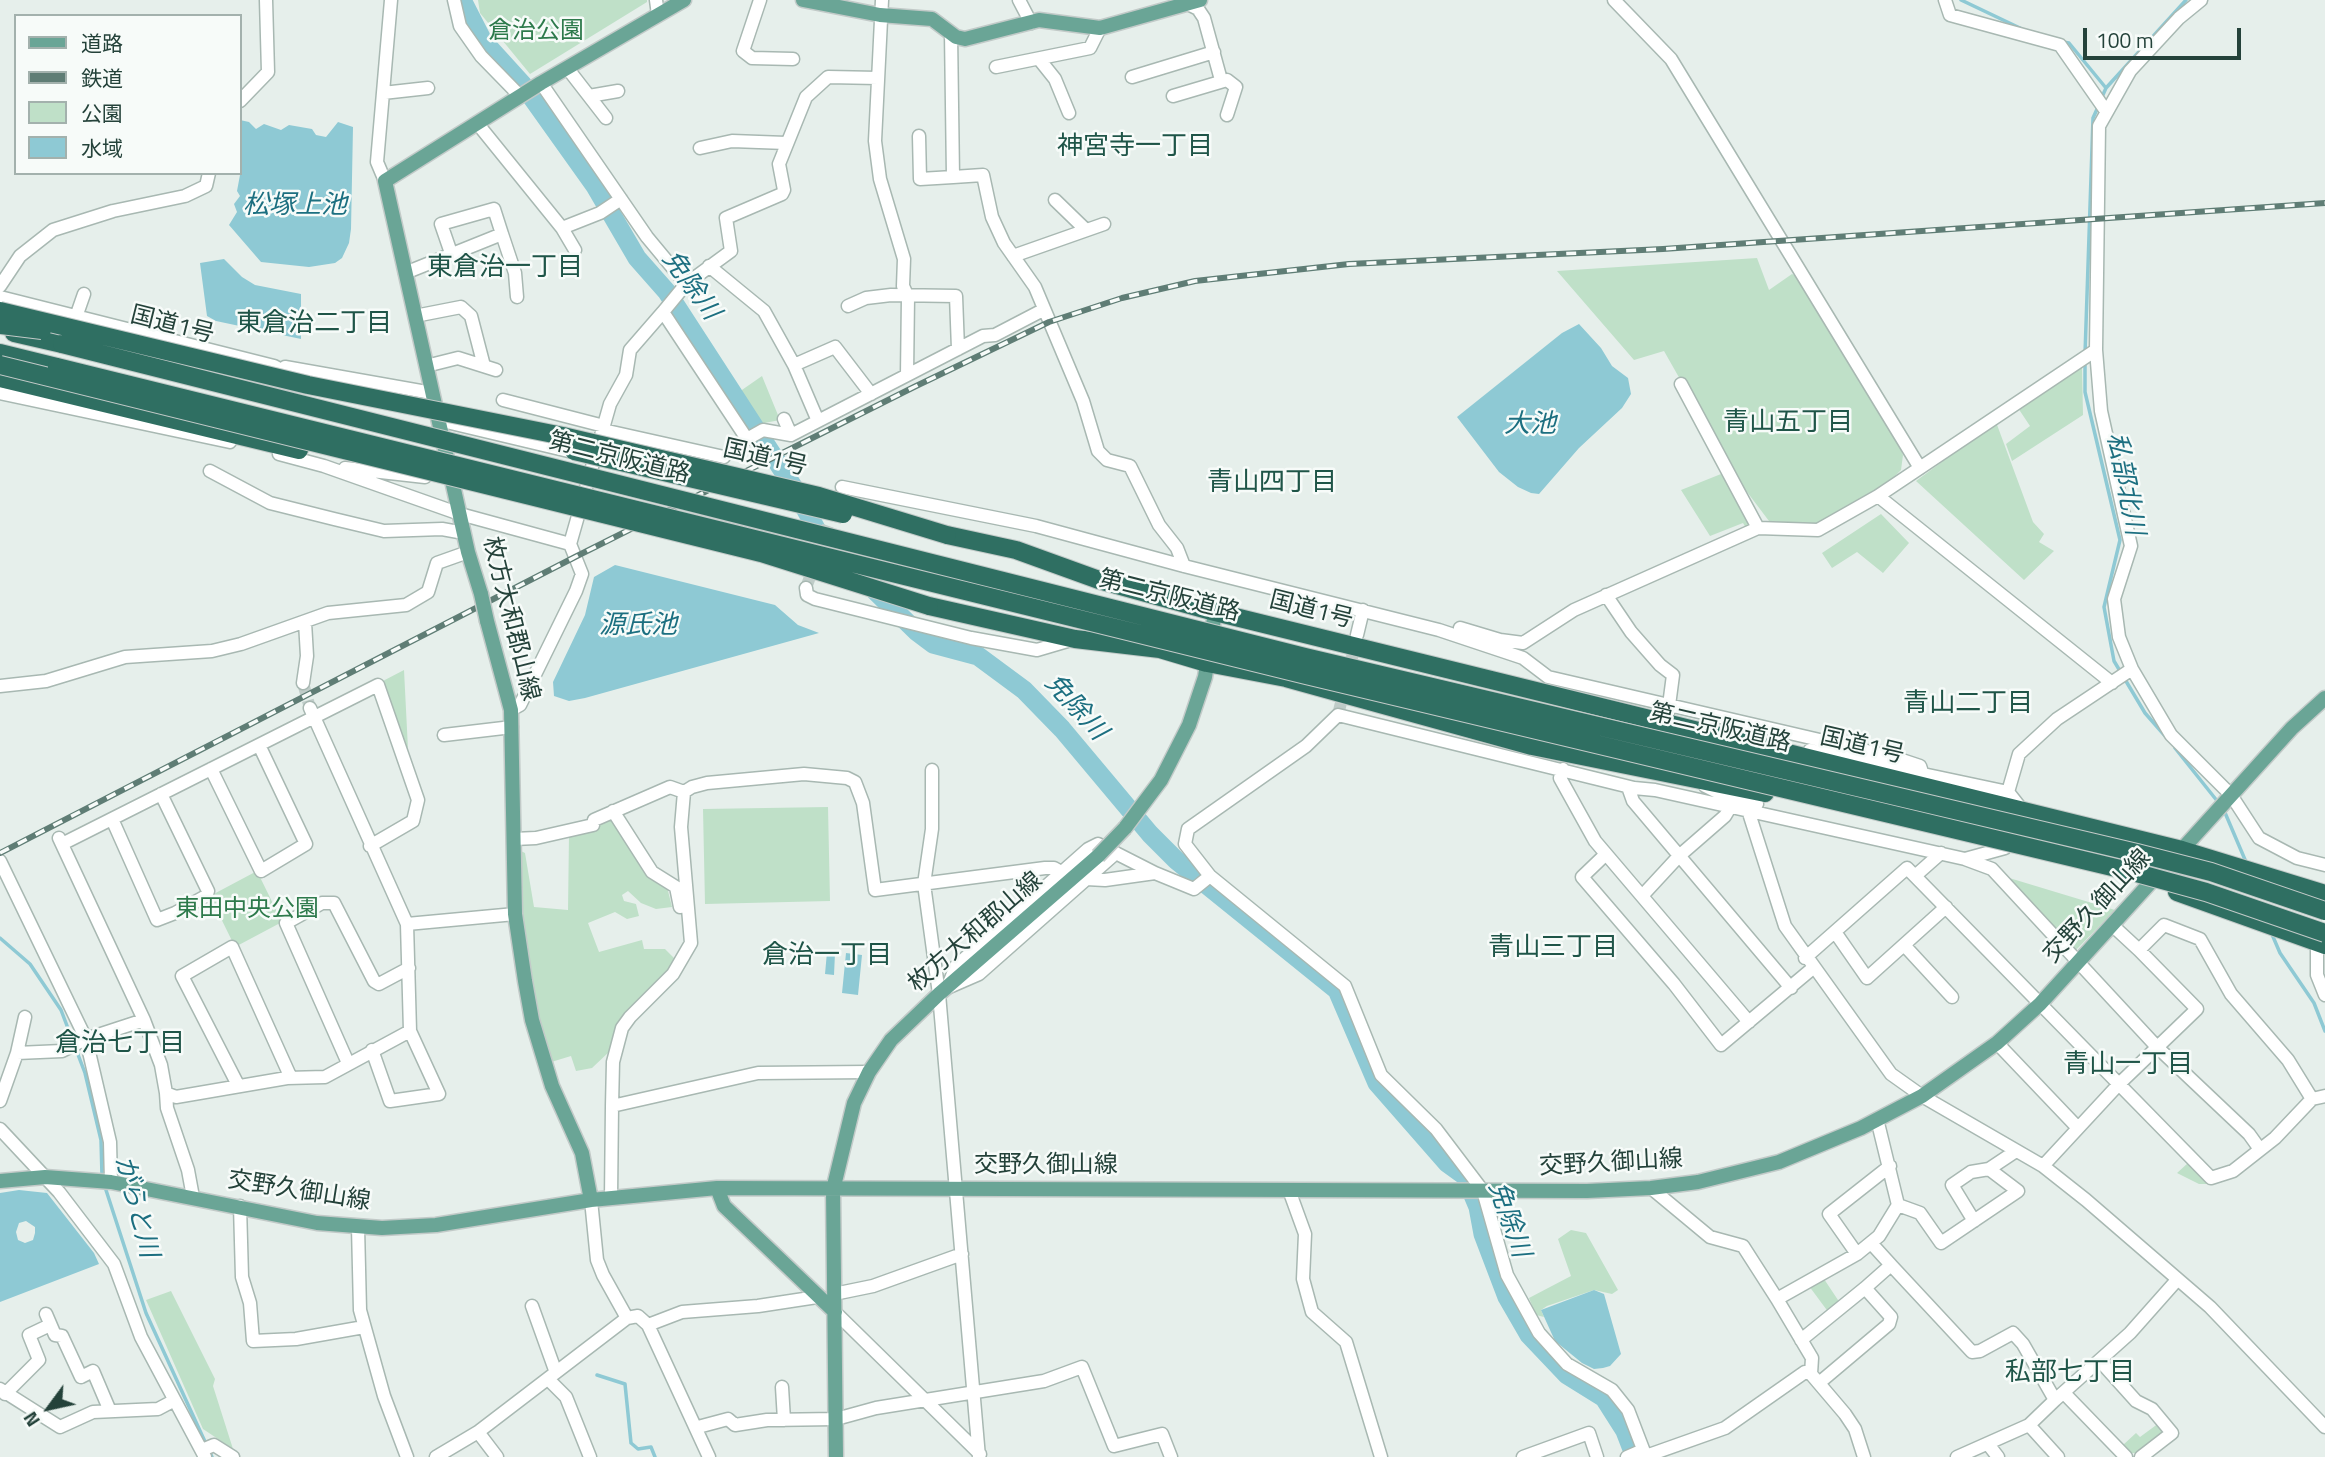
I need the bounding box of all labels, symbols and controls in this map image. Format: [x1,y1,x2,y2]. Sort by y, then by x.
legend [14,14,242,175]
scale bar [2087,14,2244,58]
park label: 倉治公園 [488,18,584,46]
text: 100 m [2096,24,2153,56]
text: 道路 [81,27,123,59]
text: 鉄道 [81,62,123,94]
text: 公園 [81,97,123,129]
text: 水域 [81,132,123,164]
district label: 神宮寺一丁目 [1057,132,1213,164]
water label: 松塚上池 [243,191,347,223]
water label: 免除川 [654,245,726,327]
district label: 東倉治一丁目 [427,253,583,285]
street label: 国道1号 [127,302,217,350]
district label: 東倉治二丁目 [236,309,392,341]
district label: 青山五丁目 [1723,408,1853,440]
water label: 大池 [1504,410,1556,442]
street label: 第二京阪道路 [546,428,692,490]
water label: 私部北川 [2099,430,2149,538]
street label: 国道1号 [720,435,810,483]
district label: 青山四丁目 [1207,468,1337,500]
street label: 枚方大和郡山線 [476,534,544,704]
street label: 第二京阪道路 [1096,566,1242,628]
street label: 国道1号 [1266,587,1356,635]
water label: 源氏池 [599,611,677,643]
water label: 免除川 [1037,669,1113,747]
district label: 青山二丁目 [1903,689,2033,721]
street label: 第二京阪道路 [1647,699,1793,759]
street label: 国道1号 [1817,723,1907,771]
street label: 交野久御山線 [2038,845,2158,969]
street label: 枚方大和郡山線 [903,867,1049,999]
park label: 東田中央公園 [175,896,319,924]
district label: 青山三丁目 [1488,933,1618,965]
district label: 倉治一丁目 [762,941,892,973]
district label: 倉治七丁目 [55,1029,185,1061]
district label: 青山一丁目 [2063,1050,2193,1082]
street label: 交野久御山線 [1538,1146,1684,1182]
street label: 交野久御山線 [974,1152,1118,1180]
water label: がらと川 [106,1153,164,1261]
street label: 交野久御山線 [226,1167,372,1217]
water label: 免除川 [1481,1178,1535,1262]
district label: 私部七丁目 [2005,1358,2135,1390]
north arrow [14,1373,84,1443]
text: N [15,1406,47,1433]

